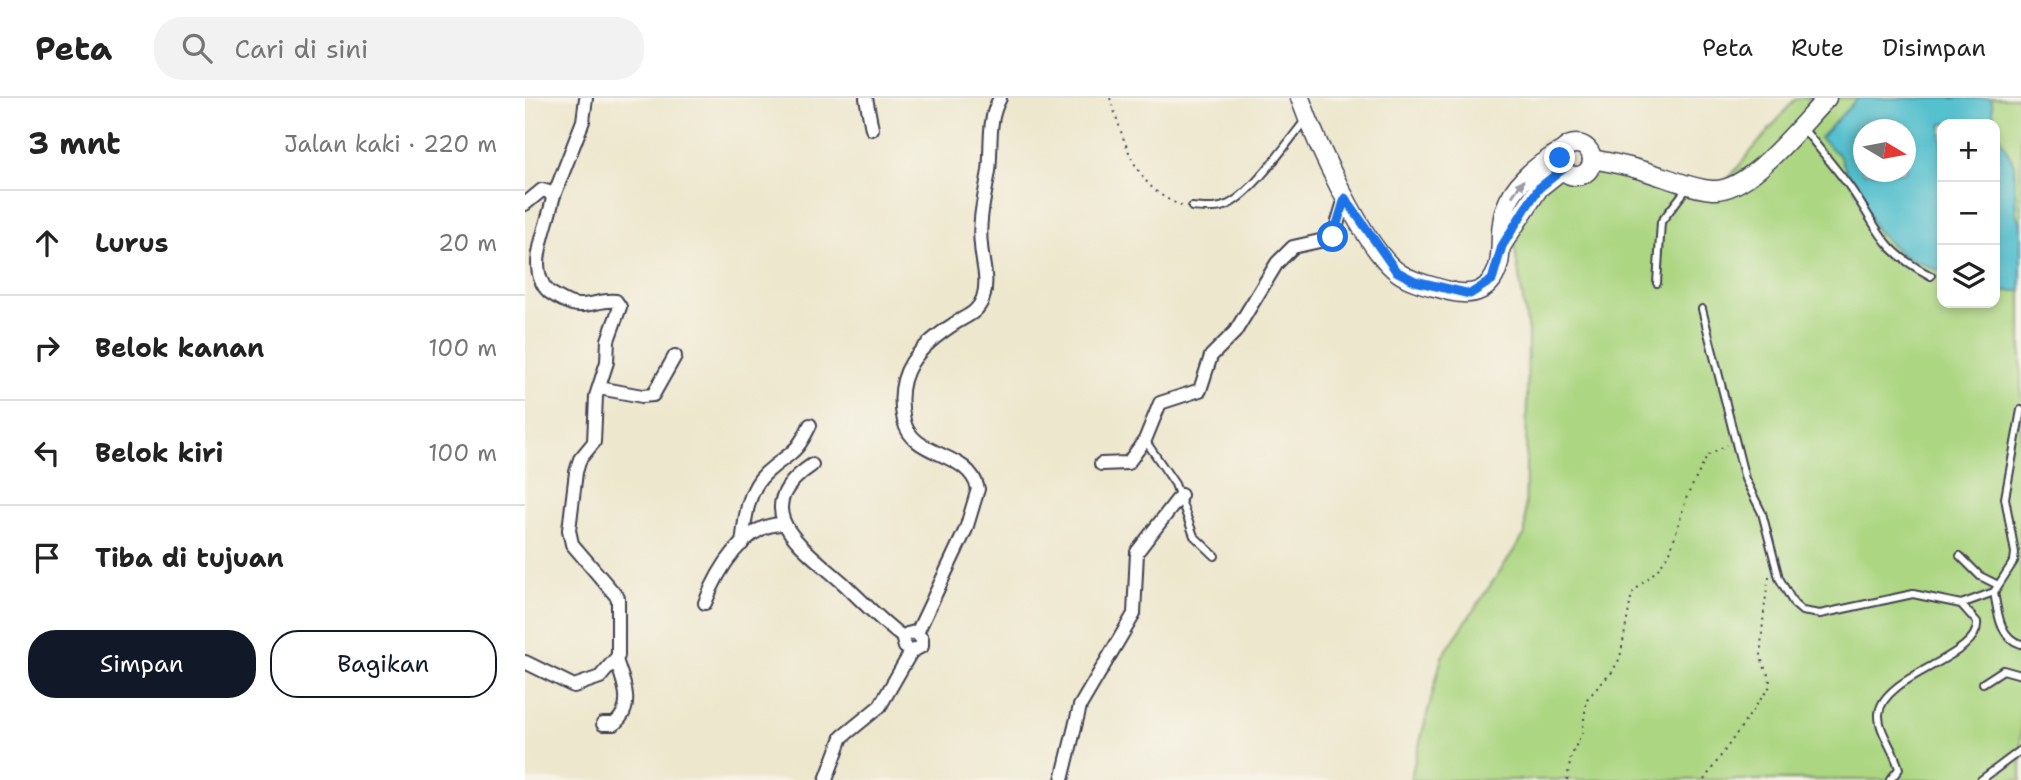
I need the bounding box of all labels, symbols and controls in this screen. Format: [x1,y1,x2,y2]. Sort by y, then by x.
search box [154,17,644,80]
text: Peta [35,26,112,71]
icon: search [178,29,216,67]
text: Cari di sini [234,31,368,66]
text: Peta [1702,32,1753,64]
text: Rute [1791,32,1844,64]
text: Disimpan [1882,32,1986,64]
north arrow [1853,119,1916,182]
map controls [1937,119,2000,308]
button: + [1937,119,2000,182]
text: 3 mnt [28,123,121,164]
text: Jalan kaki · 220 m [284,129,497,159]
route end [1544,142,1575,173]
one-way arrow [1511,179,1525,197]
button: − [1937,182,2000,245]
route start [1317,221,1348,252]
icon: ahead [28,224,66,262]
text: Lurus [95,225,168,260]
text: 20 m [438,228,497,258]
button: layers [1937,245,2000,308]
icon: right [28,329,66,367]
text: Belok kanan [95,330,264,365]
text: 100 m [428,333,497,363]
icon: left [28,434,66,472]
text: Belok kiri [95,435,224,470]
text: 100 m [428,438,497,468]
icon: arrive [28,539,66,577]
text: Tiba di tujuan [95,540,284,575]
button: Simpan [28,630,256,698]
button: Bagikan [270,630,497,698]

